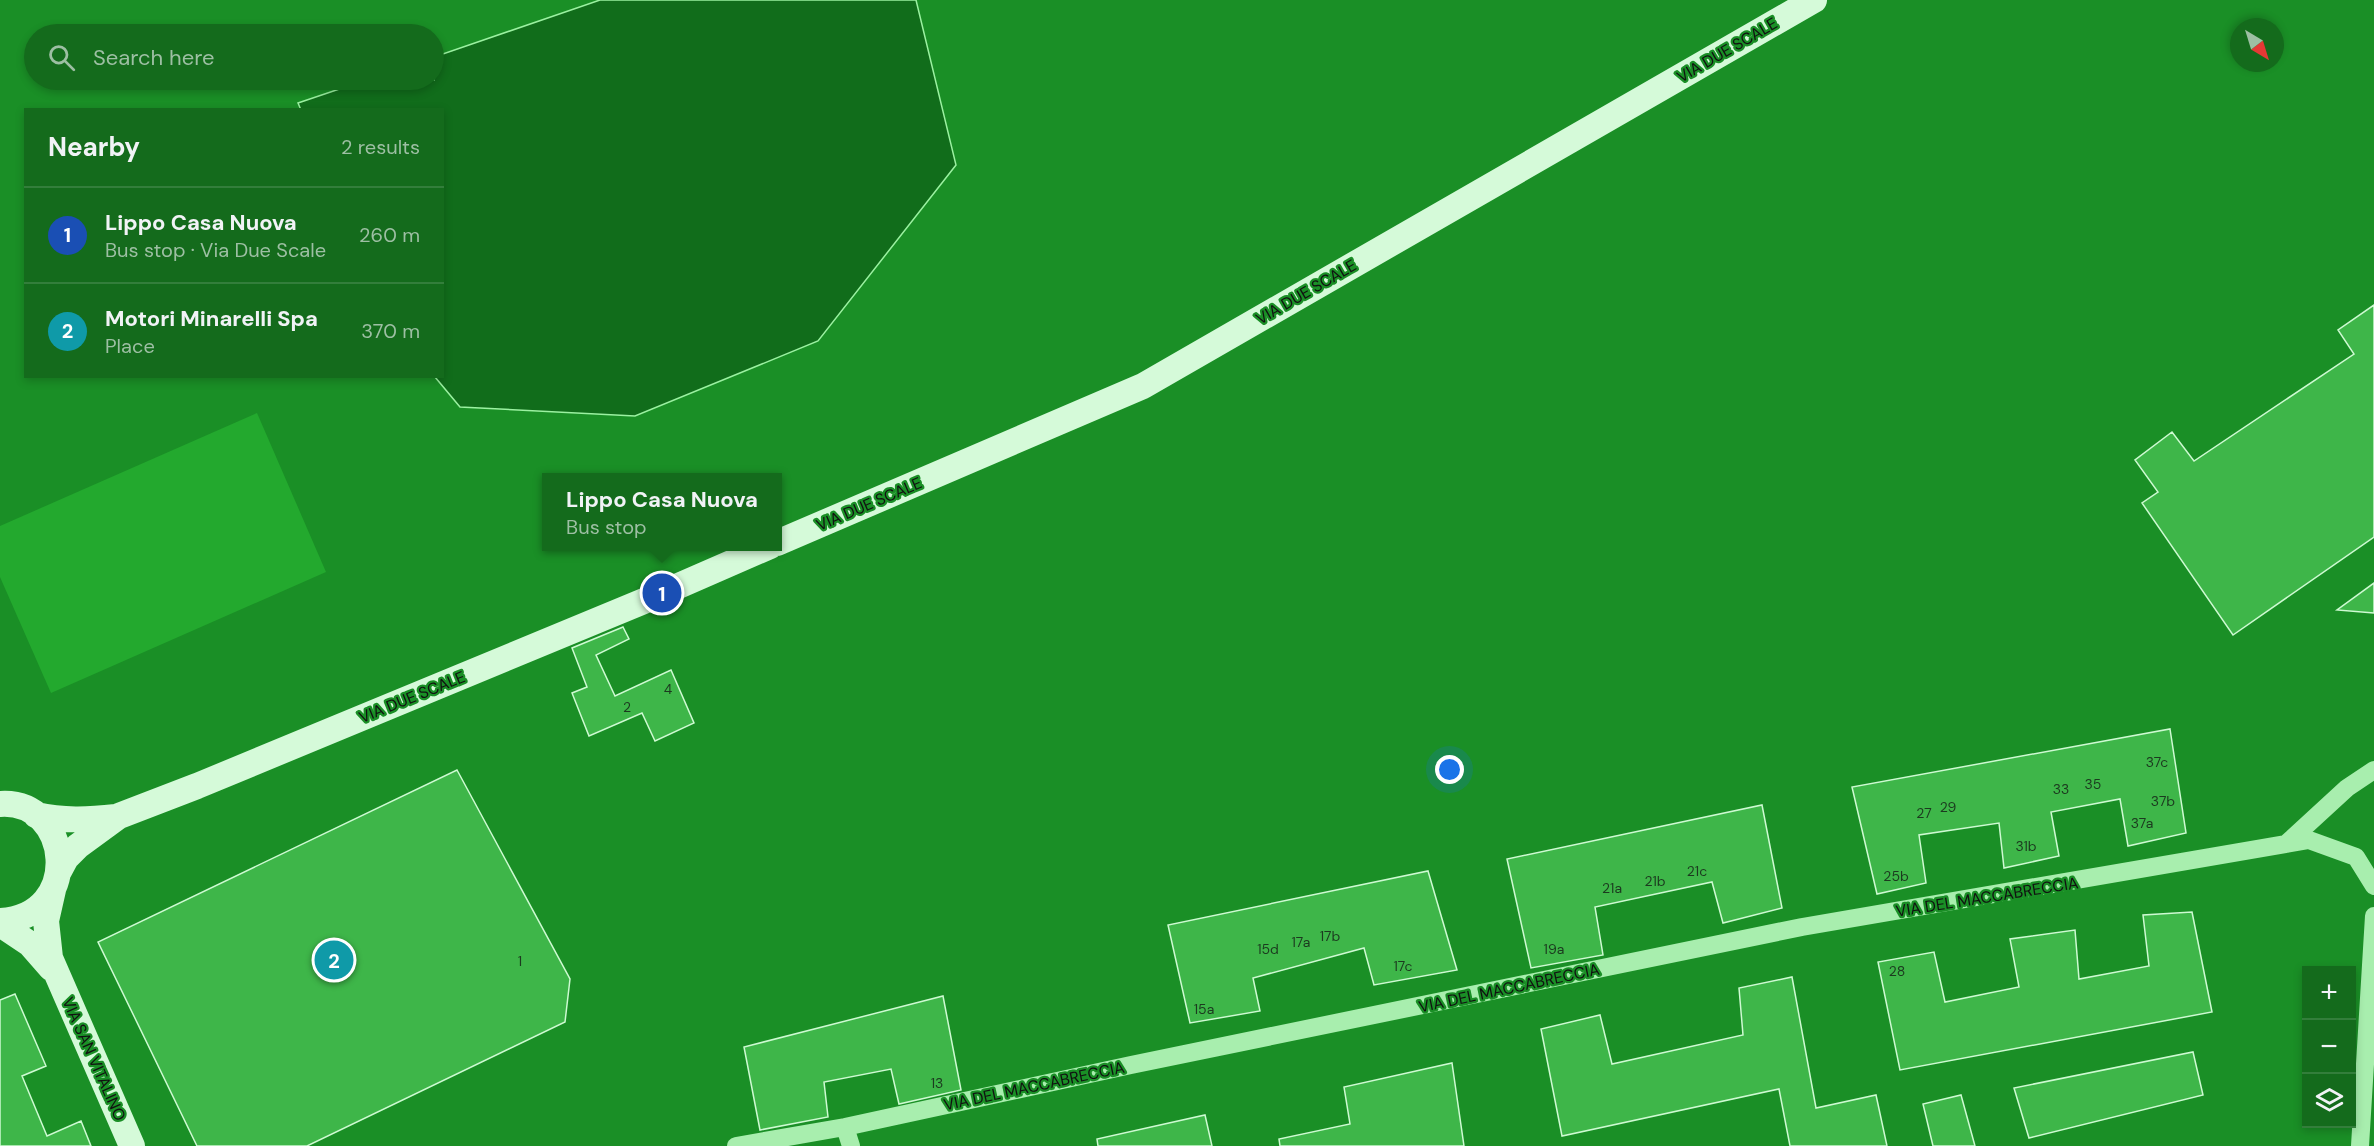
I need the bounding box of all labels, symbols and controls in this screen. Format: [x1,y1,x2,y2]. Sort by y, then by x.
street label: VIA DUE SCALE [1673,13,1781,87]
north arrow [2230,18,2284,72]
search box [24,24,444,90]
icon: search [45,41,78,74]
text: Search here [93,43,214,72]
text: Nearby [48,130,140,164]
text: 2 results [341,134,420,160]
text: Lippo Casa Nuova [105,208,297,237]
text: 1 [64,222,71,248]
text: 260 m [359,222,420,248]
text: Bus stop · Via Due Scale [105,237,326,263]
street label: VIA DUE SCALE [1252,255,1360,329]
text: Motori Minarelli Spa [105,304,318,333]
text: 2 [62,318,73,344]
text: 370 m [361,318,420,344]
text: Place [105,333,155,359]
street label: VIA DUE SCALE [813,472,925,536]
popup [542,473,782,551]
text: Lippo Casa Nuova [566,485,758,514]
text: Bus stop [566,514,647,540]
pin: 1 [642,570,682,616]
street label: VIA DUE SCALE [356,666,468,728]
house number: 4 [664,680,673,698]
house number: 2 [623,698,631,716]
house number: 37c [2146,753,2168,771]
your location [1435,755,1464,784]
house number: 35 [2085,775,2101,793]
house number: 33 [2053,780,2069,798]
house number: 37b [2151,792,2175,810]
house number: 29 [1940,798,1957,816]
house number: 27 [1916,804,1932,822]
house number: 37a [2131,814,2153,832]
house number: 31b [2015,837,2037,855]
house number: 21c [1687,862,1707,880]
house number: 25b [1883,867,1909,885]
house number: 21b [1644,872,1666,890]
street label: VIA DEL MACCABRECCIA [1894,872,2080,922]
house number: 21a [1602,879,1622,897]
house number: 17b [1320,927,1341,945]
house number: 17a [1292,933,1310,951]
pin: 2 [314,938,354,982]
house number: 15d [1257,940,1279,958]
house number: 19a [1544,940,1564,958]
house number: 1 [518,952,522,970]
house number: 17c [1393,957,1413,975]
street label: VIA DEL MACCABRECCIA [1417,958,1602,1017]
house number: 28 [1889,962,1905,980]
map controls [2302,966,2356,1128]
button: + [2302,966,2356,1020]
street label: VIA SAN VITALINO [57,994,131,1124]
house number: 15a [1194,1000,1214,1018]
button: − [2302,1020,2356,1074]
street label: VIA DEL MACCABRECCIA [942,1056,1127,1115]
house number: 13 [931,1074,943,1092]
button: layers [2302,1074,2356,1128]

